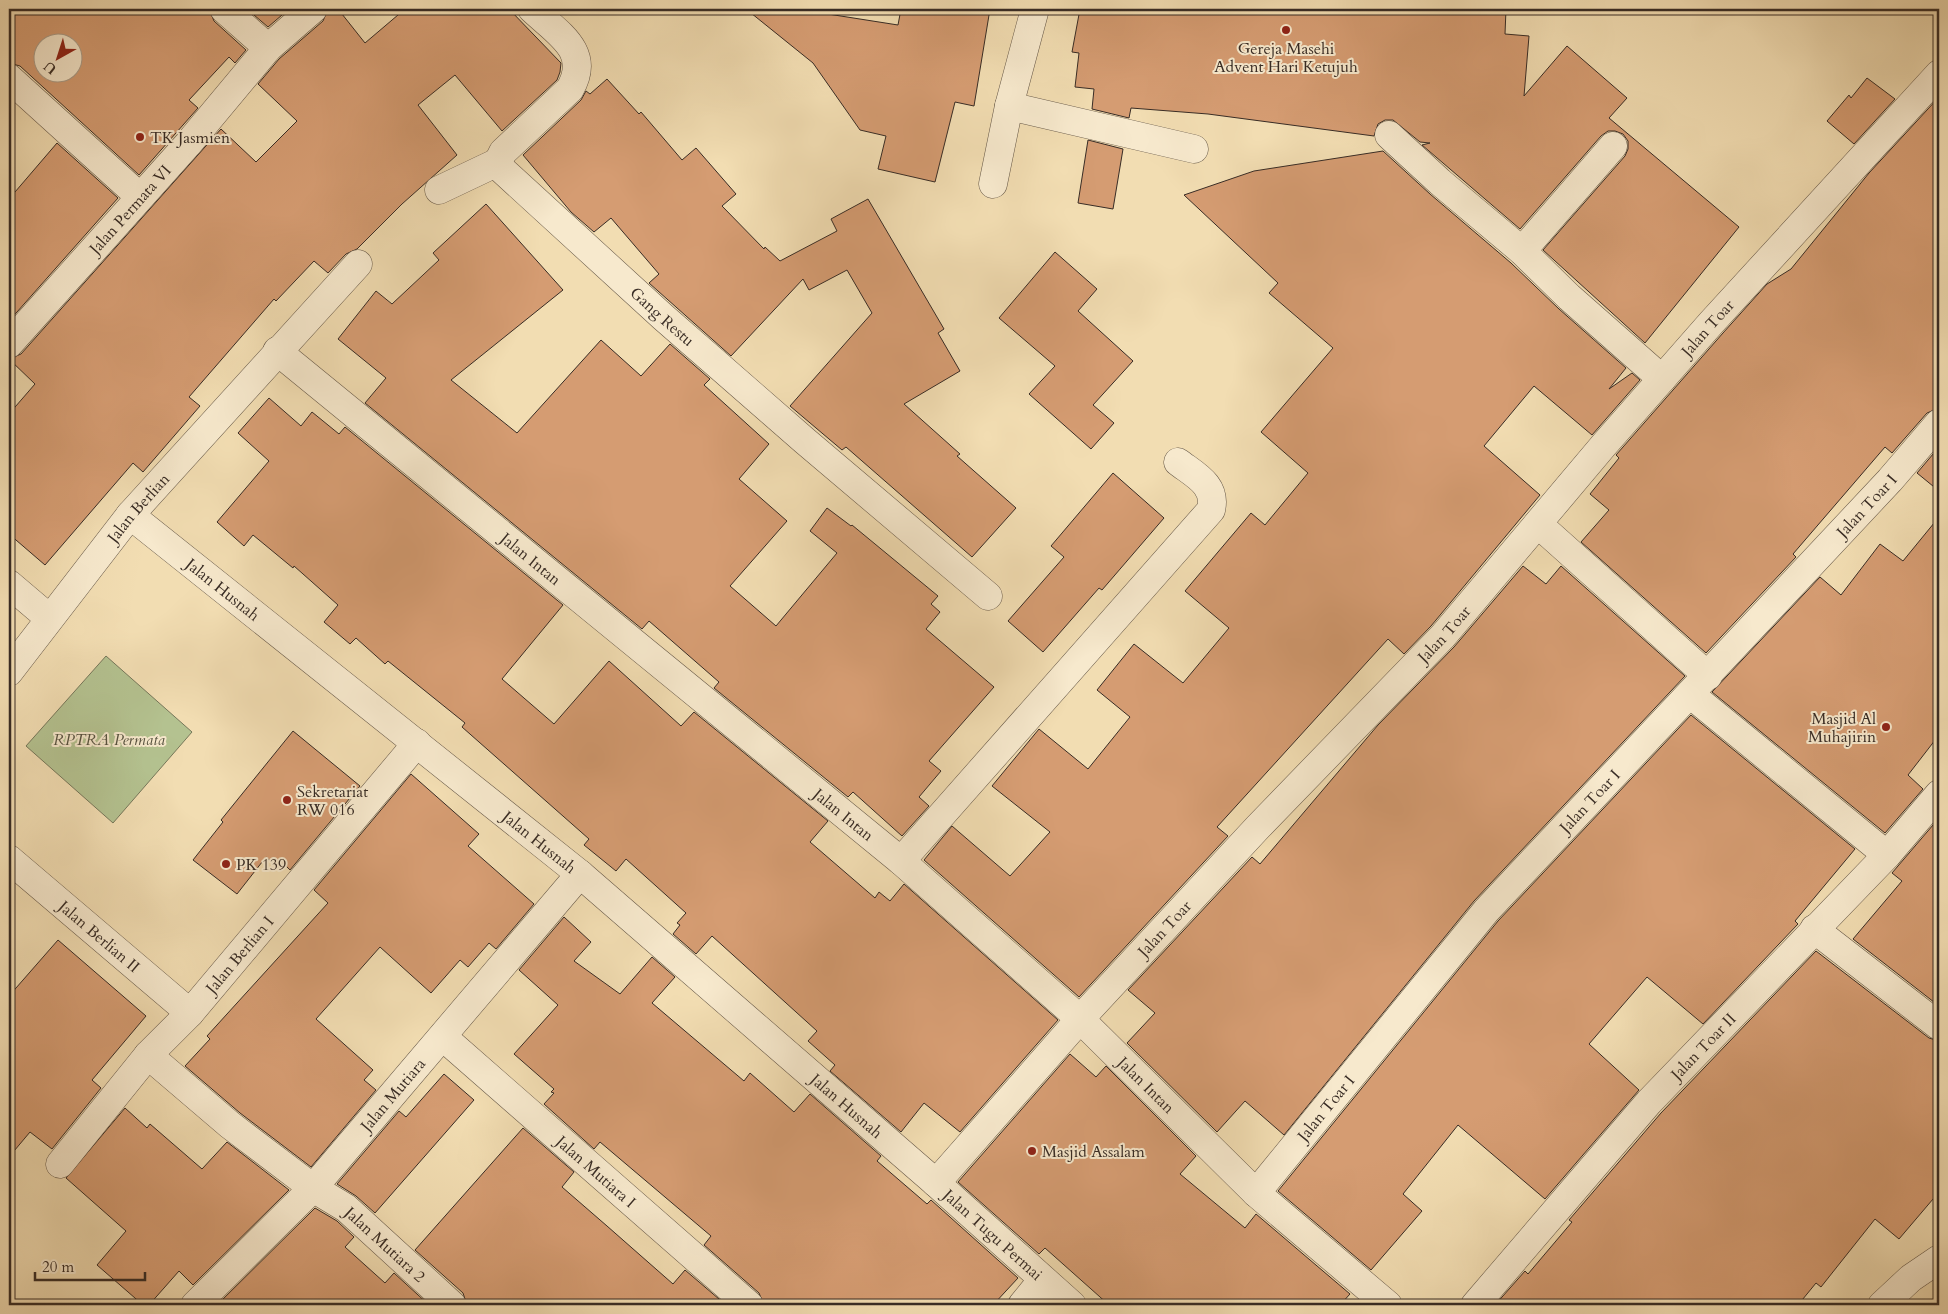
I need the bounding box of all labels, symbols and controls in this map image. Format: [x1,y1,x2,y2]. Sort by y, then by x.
marker: Gereja Masehi Advent Hari Ketujuh [1280,24,1292,36]
north arrow [32,32,82,82]
place label: Gereja Masehi Advent Hari Ketujuh [1214,38,1358,78]
text: U [39,56,61,79]
place label: TK Jasmien [150,127,230,149]
marker: TK Jasmien [134,131,146,143]
street label: Jalan Permata VI [83,160,176,261]
street label: Gang Restu [625,282,699,352]
street label: Jalan Toar [1675,295,1739,363]
street label: Jalan Berlian [101,469,175,549]
street label: Jalan Toar I [1830,470,1902,544]
street label: Jalan Intan [494,527,565,591]
street label: Jalan Husnah [179,552,264,626]
street label: Jalan Toar [1412,601,1476,669]
place label: Masjid Al Muhajirin [1808,708,1876,748]
marker: Masjid Al Muhajirin [1880,721,1892,733]
park label: RPTRA Permata [53,729,165,751]
street label: Jalan Toar I [1553,765,1625,839]
place label: Sekretariat RW 016 [297,781,368,821]
street label: Jalan Intan [807,782,878,846]
marker: Sekretariat RW 016 [281,794,293,806]
street label: Jalan Husnah [496,805,581,879]
place label: PK 139 [236,854,286,876]
marker: PK 139 [220,858,232,870]
street label: Jalan Berlian II [52,895,144,978]
street label: Jalan Toar [1132,896,1197,963]
street label: Jalan Berlian I [200,912,279,1000]
street label: Jalan Toar II [1665,1009,1741,1087]
street label: Jalan Intan [1111,1051,1179,1119]
street label: Jalan Mutiara [355,1054,431,1138]
street label: Jalan Husnah [804,1068,887,1144]
street label: Jalan Toar I [1291,1071,1360,1148]
street label: Jalan Mutiara I [550,1130,641,1213]
place label: Masjid Assalam [1042,1141,1145,1163]
marker: Masjid Assalam [1026,1145,1038,1157]
street label: Jalan Tugu Permai [937,1183,1048,1286]
street label: Jalan Mutiara 2 [338,1201,430,1287]
scale bar [35,1249,145,1281]
text: 20 m [42,1257,74,1277]

